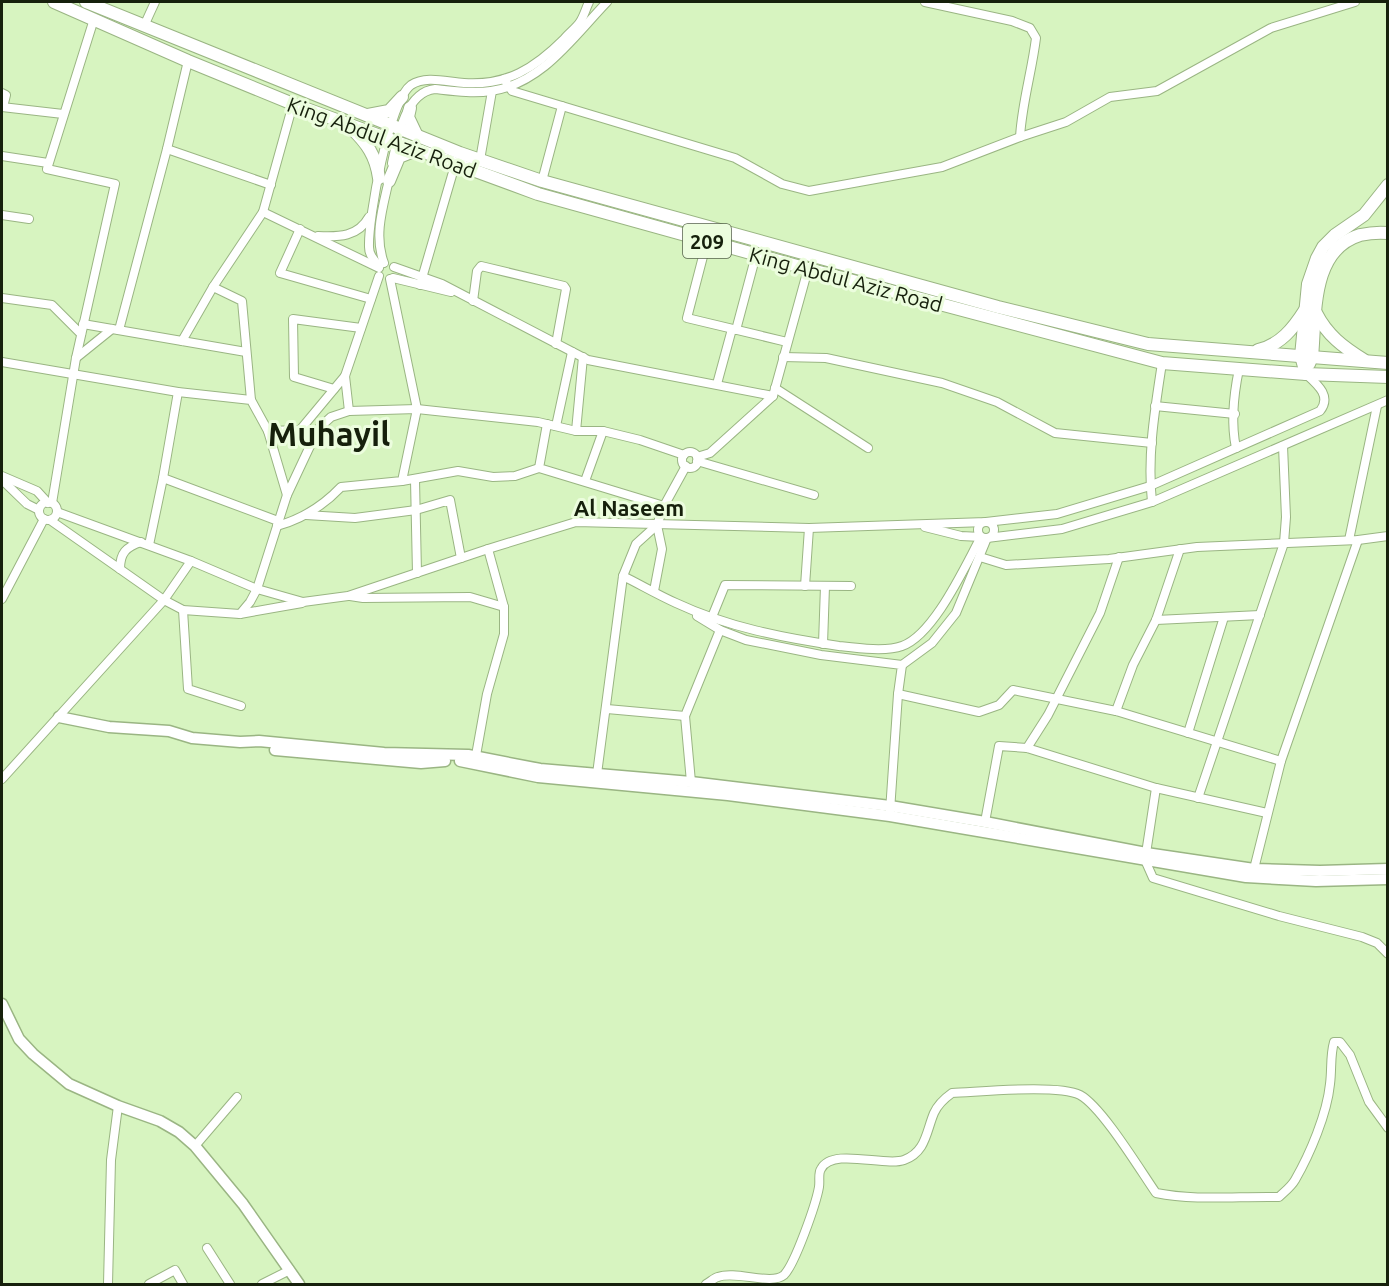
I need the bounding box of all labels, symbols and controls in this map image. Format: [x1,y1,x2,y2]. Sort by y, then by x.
street label: King Abdul Aziz Road [284,92,480,182]
road number: 209 [683,224,731,258]
street label: King Abdul Aziz Road [747,242,945,316]
district label: Muhayil [268,415,390,452]
district label: Al Naseem [574,495,684,520]

